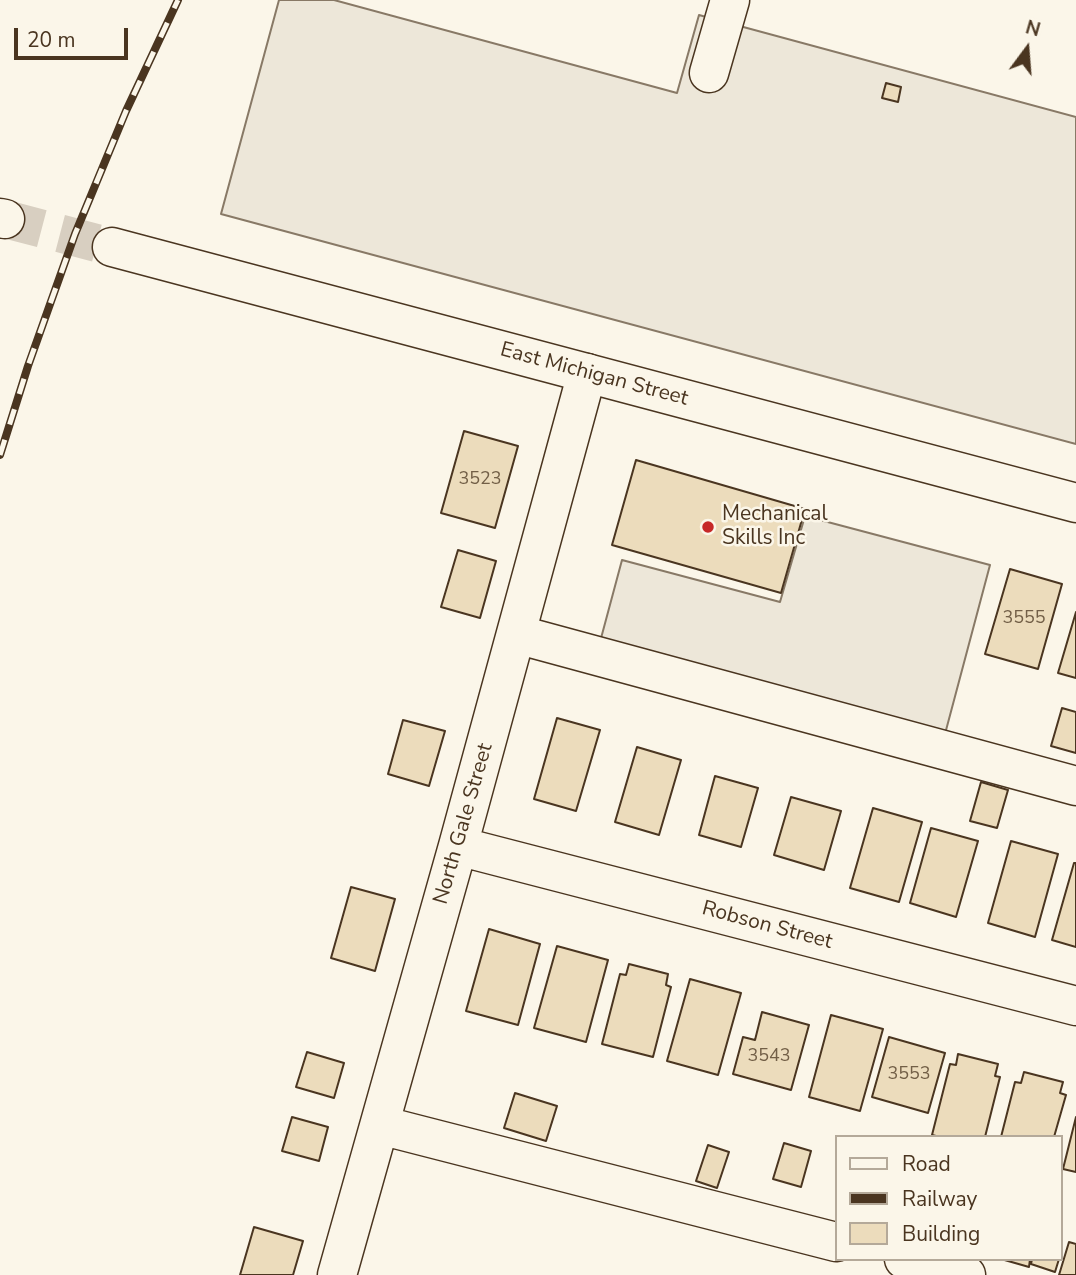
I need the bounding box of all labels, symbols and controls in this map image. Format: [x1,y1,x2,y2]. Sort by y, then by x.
scale bar [18,14,131,58]
north arrow [992,14,1062,84]
text: N [1022,14,1043,43]
text: 20 m [27,26,76,54]
street label: East Michigan Street [497,338,691,412]
house number: 3523 [458,469,502,491]
place label: Mechanical Skills Inc [722,502,828,552]
marker: Mechanical Skills Inc [700,519,716,535]
house number: 3555 [1002,608,1046,630]
street label: North Gale Street [429,741,499,907]
street label: Robson Street [699,896,835,956]
house number: 3543 [747,1046,791,1068]
house number: 3553 [887,1064,931,1086]
legend [834,1135,1062,1261]
text: Road [902,1150,951,1178]
text: Railway [902,1185,977,1213]
text: Building [902,1220,980,1248]

